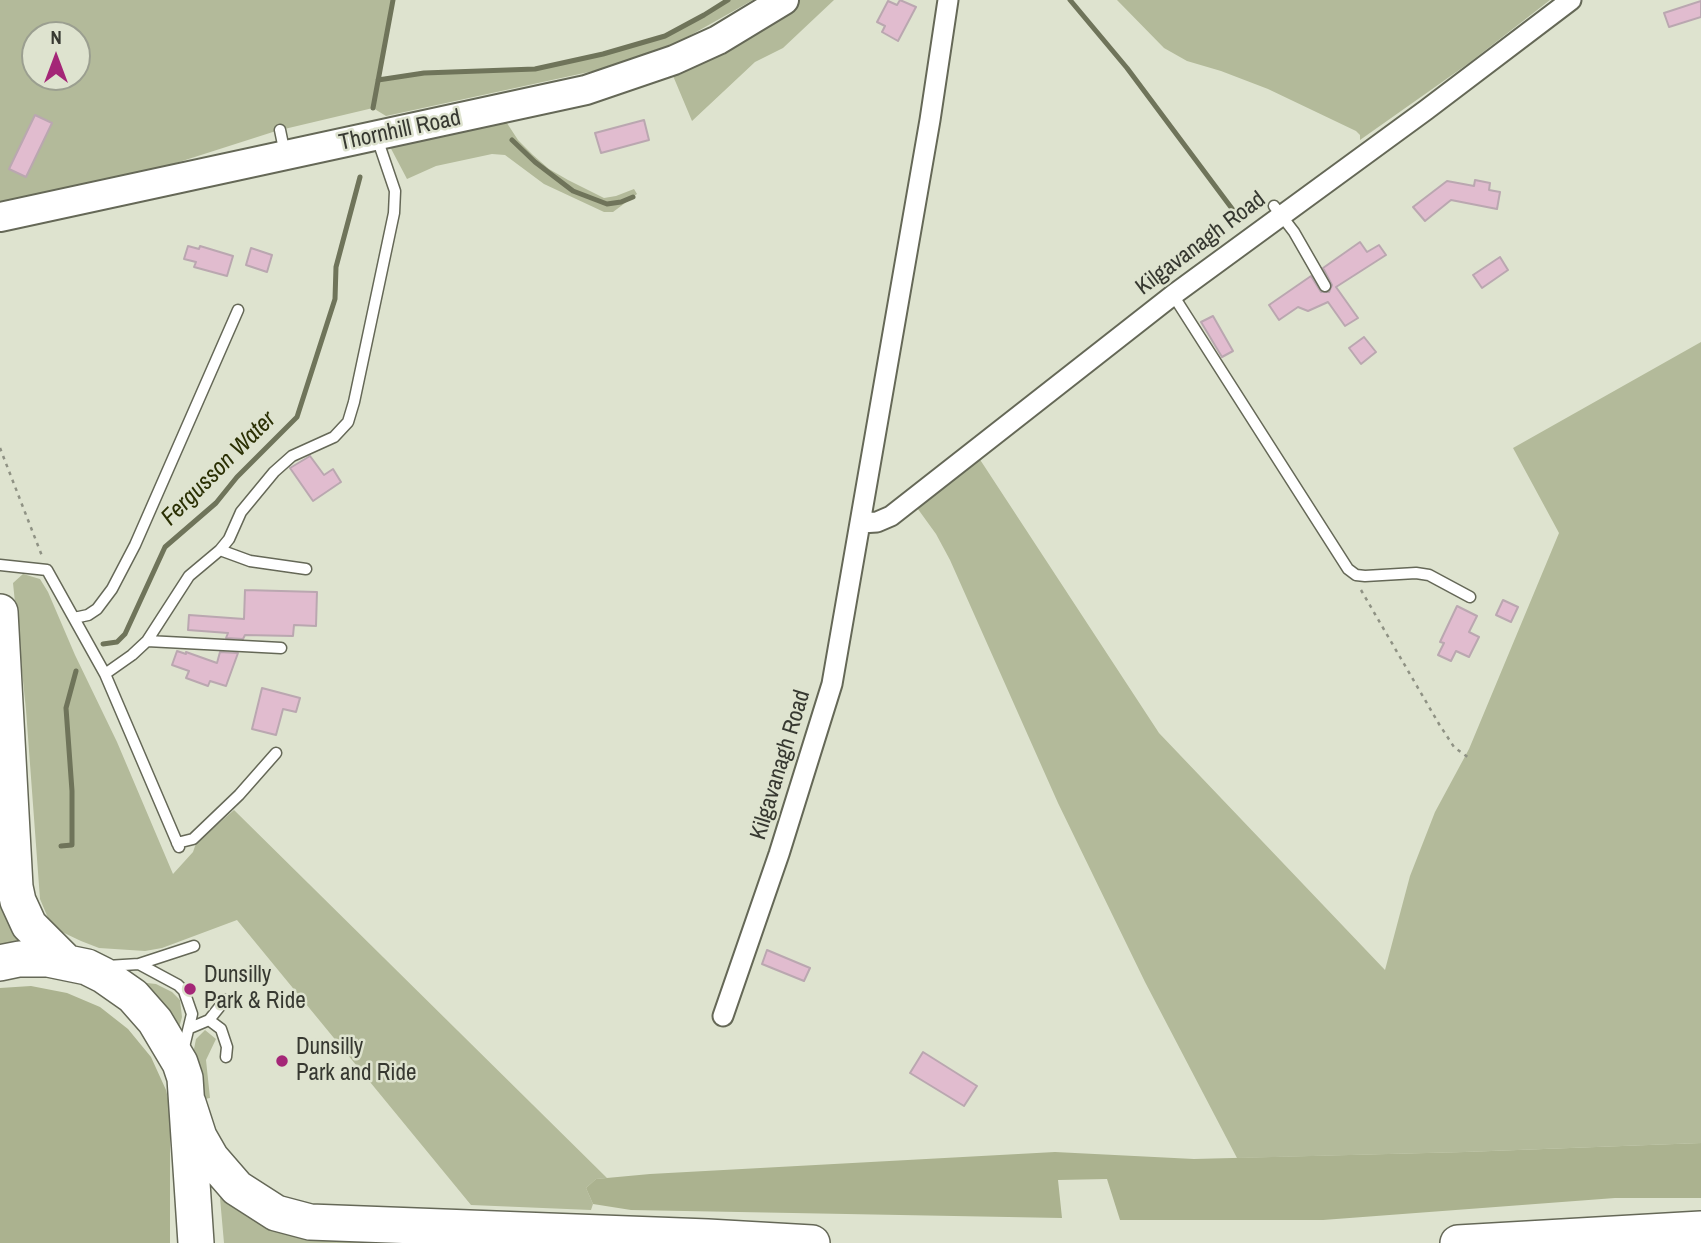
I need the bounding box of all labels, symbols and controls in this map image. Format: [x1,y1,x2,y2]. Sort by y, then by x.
north arrow [21,21,91,91]
text: N [50,24,62,50]
street label: Thornhill Road [337,105,463,157]
street label: Kilgavanagh Road [1131,186,1271,302]
water label: Fergusson Water [156,406,282,532]
street label: Kilgavanagh Road [745,687,817,843]
place label: Dunsilly Park & Ride [204,962,306,1016]
marker: Dunsilly Park & Ride [182,981,198,997]
place label: Dunsilly Park and Ride [296,1034,417,1088]
marker: Dunsilly Park and Ride [274,1053,290,1069]

